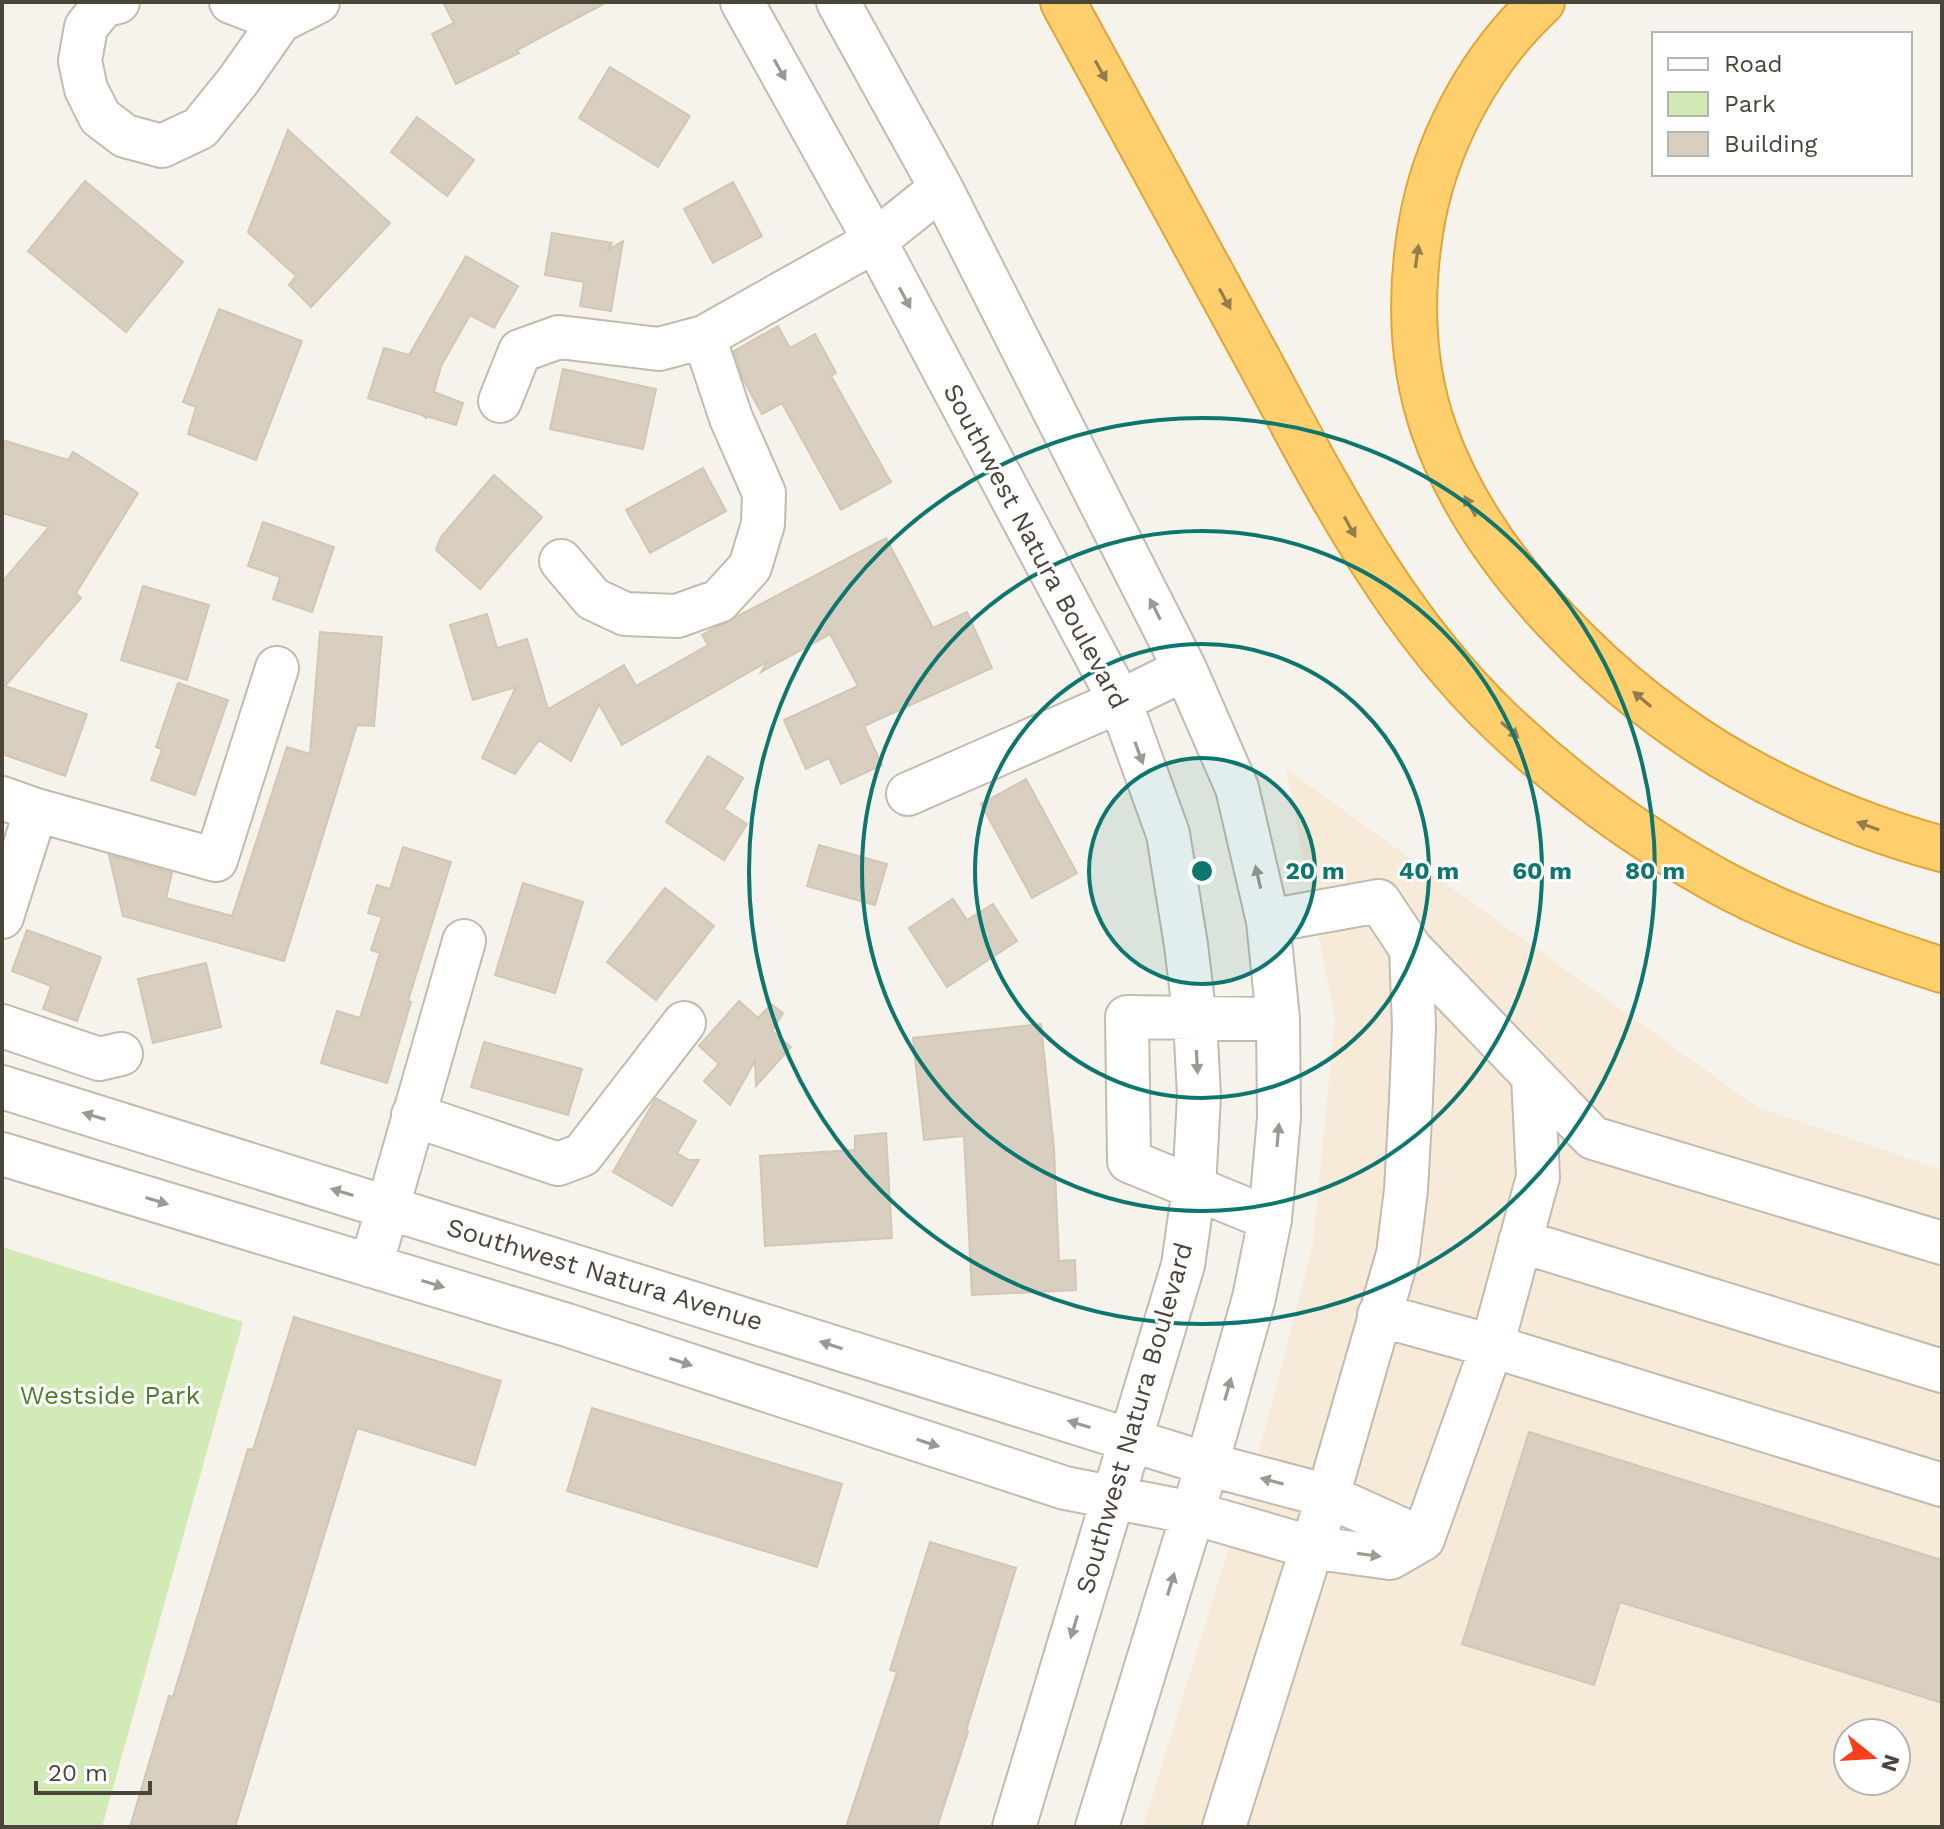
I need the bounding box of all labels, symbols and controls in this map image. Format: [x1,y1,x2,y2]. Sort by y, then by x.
legend [1652,32,1912,176]
text: Road [1724,50,1783,78]
one-way arrow [773,59,787,82]
one-way arrow [1094,59,1107,82]
text: Park [1724,90,1776,118]
text: Building [1724,130,1817,158]
one-way arrow [1410,243,1423,268]
one-way arrow [898,287,911,310]
one-way arrow [1218,288,1232,310]
street label: Southwest Natura Boulevard [937,378,1135,714]
one-way arrow [1463,495,1477,517]
one-way arrow [1343,516,1357,538]
one-way arrow [1148,598,1162,621]
one-way arrow [1632,691,1652,708]
one-way arrow [1501,721,1520,739]
one-way arrow [1133,741,1146,765]
one-way arrow [1855,819,1879,832]
centre of rings [1188,857,1216,885]
text: 20 m [1285,857,1345,885]
text: 40 m [1399,857,1459,885]
text: 60 m [1512,857,1572,885]
text: 80 m [1625,857,1685,885]
one-way arrow [1251,864,1264,889]
one-way arrow [1191,1050,1204,1075]
one-way arrow [82,1109,106,1121]
one-way arrow [1272,1122,1285,1147]
one-way arrow [330,1186,354,1198]
one-way arrow [145,1195,169,1208]
street label: Southwest Natura Avenue [443,1212,767,1336]
street label: Southwest Natura Boulevard [1069,1239,1199,1597]
one-way arrow [421,1279,445,1291]
one-way arrow [819,1338,843,1351]
one-way arrow [669,1357,693,1369]
one-way arrow [1222,1377,1235,1401]
park label: Westside Park [20,1380,200,1410]
one-way arrow [1066,1417,1090,1430]
one-way arrow [916,1438,940,1450]
one-way arrow [1260,1475,1285,1487]
one-way arrow [1357,1549,1382,1562]
one-way arrow [1165,1571,1177,1595]
one-way arrow [1068,1615,1080,1639]
north arrow [1832,1717,1912,1797]
scale bar [36,1745,150,1795]
text: N [1876,1751,1905,1775]
text: 20 m [48,1759,108,1787]

